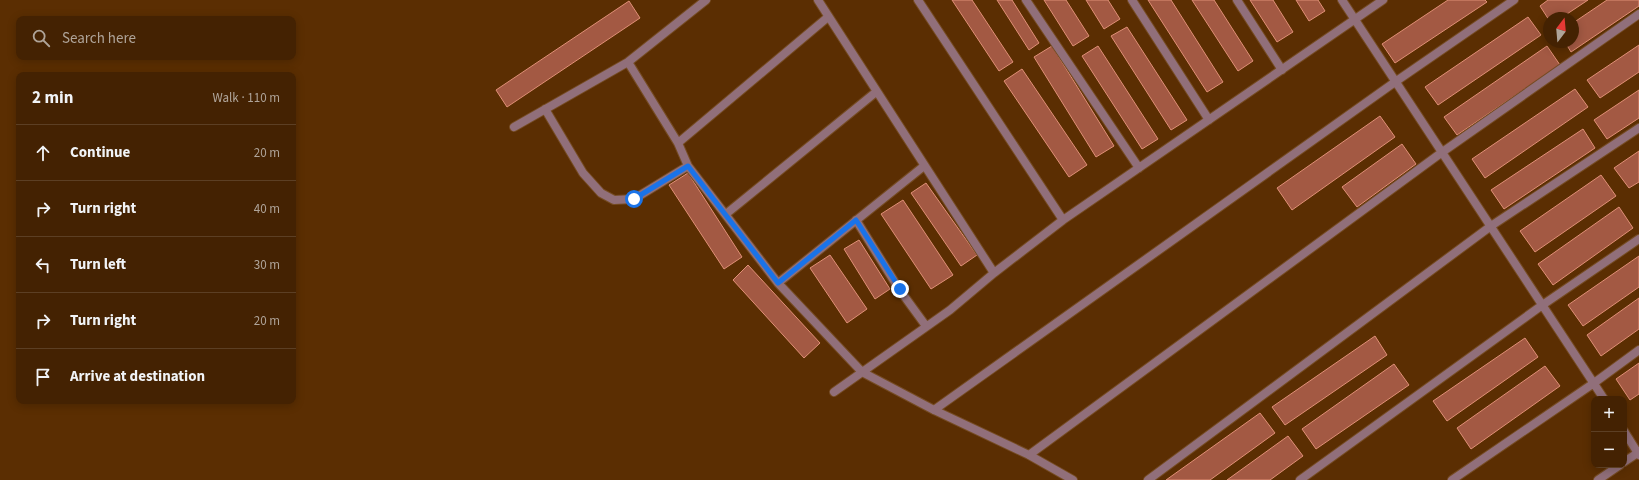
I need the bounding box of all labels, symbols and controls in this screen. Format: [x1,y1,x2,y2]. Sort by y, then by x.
north arrow [1543,12,1579,48]
search box [16,16,296,60]
icon: search [30,27,52,49]
text: Search here [62,28,136,49]
text: 2 min [32,86,73,110]
text: Walk · 110 m [212,89,280,107]
icon: ahead [32,142,54,164]
text: Continue [70,142,130,163]
text: 20 m [254,144,280,162]
route start [625,190,643,208]
icon: right [32,198,54,220]
text: Turn right [70,198,136,219]
text: 40 m [254,200,280,218]
icon: left [32,254,54,276]
text: Turn left [70,254,126,275]
text: 30 m [254,256,280,274]
route end [891,280,909,298]
icon: right [32,310,54,332]
text: Turn right [70,310,136,331]
text: 20 m [254,312,280,330]
icon: arrive [32,366,54,388]
text: Arrive at destination [70,366,205,387]
map controls [1591,396,1627,468]
button: + [1591,396,1627,432]
button: − [1591,432,1627,468]

